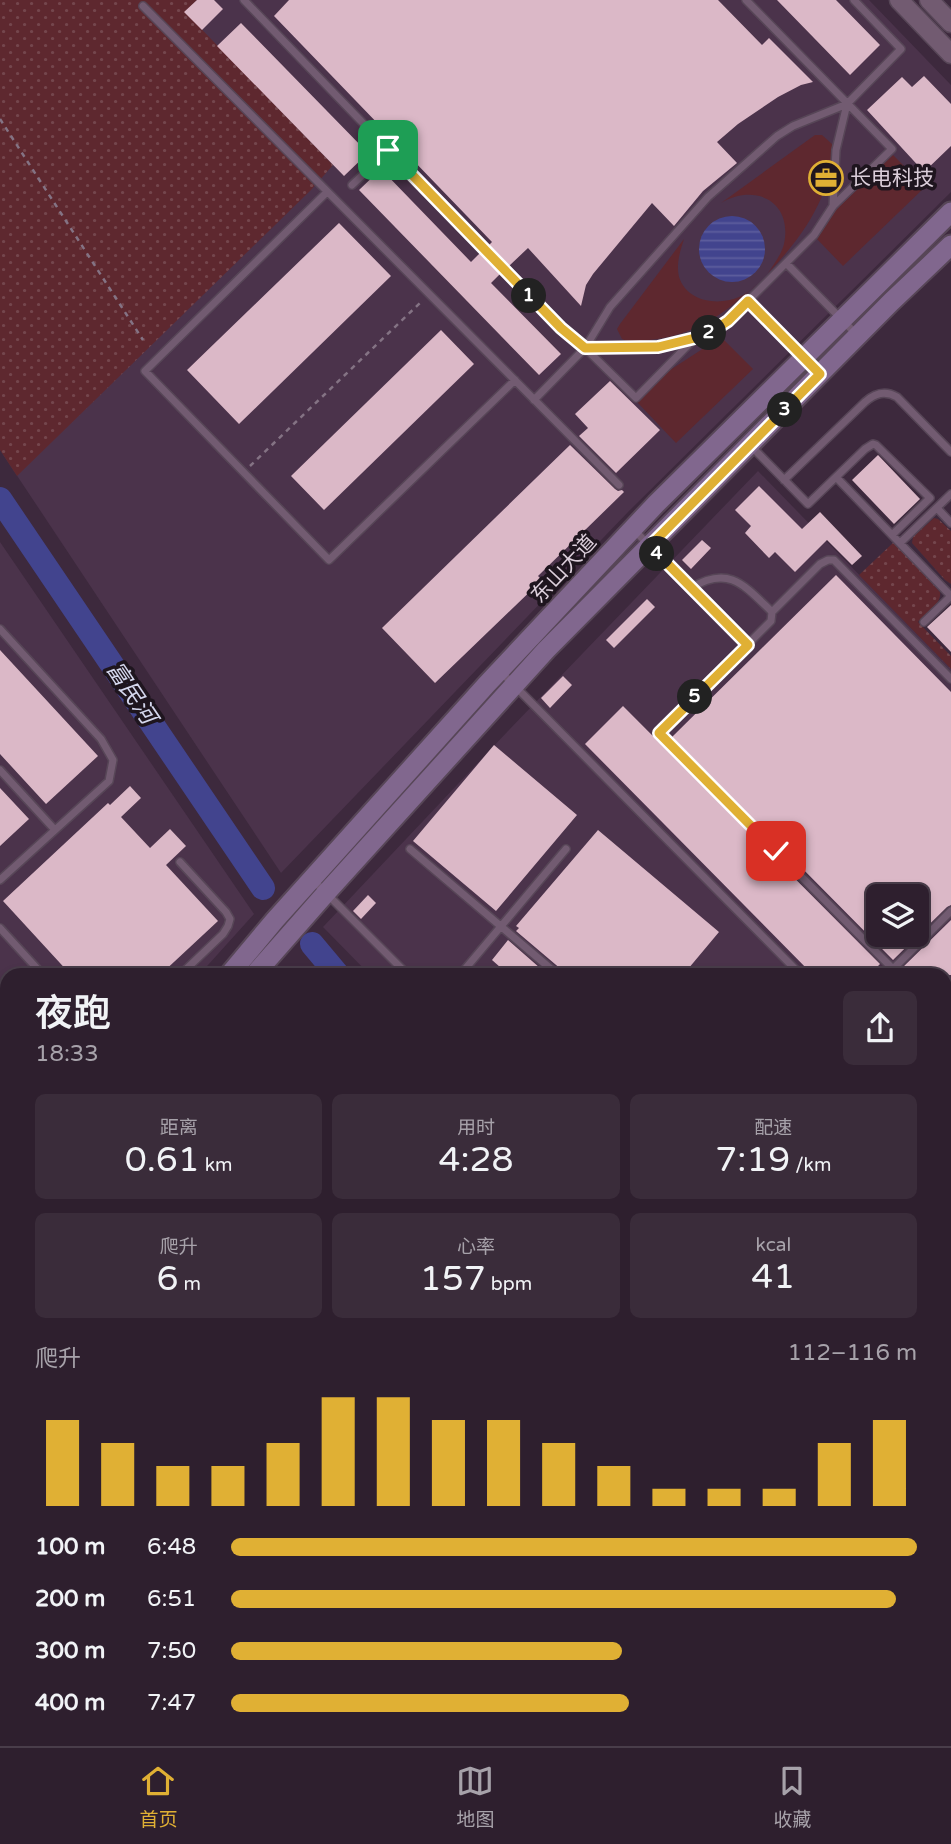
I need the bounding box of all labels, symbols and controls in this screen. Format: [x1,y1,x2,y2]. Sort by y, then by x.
pin [358,120,418,180]
icon: arrive [369,131,407,169]
office icon: 长电科技 [807,159,845,197]
place label: 长电科技 [850,166,934,191]
pin: 1 [512,278,546,314]
text: 1 [523,284,534,306]
pin: 2 [692,316,726,350]
text: 2 [703,321,714,343]
pin: 3 [768,392,802,428]
text: 3 [779,398,790,420]
street label: 东山大道 [526,530,602,608]
pin: 4 [640,536,674,572]
text: 4 [651,542,662,564]
water label: 富民河 [100,657,164,733]
pin: 5 [678,680,712,714]
text: 5 [689,685,700,707]
pin [746,821,806,881]
icon: check [757,832,795,870]
map controls [866,884,929,947]
button: layers [866,884,929,947]
text: 夜跑 [35,991,111,1037]
button: share [843,991,917,1065]
text: 18:33 [35,1040,99,1068]
text: 距离 [160,1117,198,1139]
text: 用时 [457,1117,495,1139]
text: 配速 [754,1117,792,1139]
text: 0.61 [125,1139,200,1181]
text: 4:28 [438,1139,514,1181]
text: 7:19 [715,1139,790,1181]
text: km [200,1154,233,1176]
text: /km [790,1154,831,1176]
text: kcal [755,1234,791,1256]
text: 爬升 [160,1236,198,1258]
text: 心率 [457,1236,495,1258]
text: 41 [751,1256,795,1298]
text: 6 [156,1258,178,1300]
text: 157 [420,1258,486,1300]
text: m [178,1273,201,1295]
text: bpm [486,1273,532,1295]
text: 112–116 m [788,1339,917,1367]
text: 爬升 [35,1345,81,1373]
text: 100 m [35,1533,105,1561]
text: 6:48 [147,1533,196,1561]
text: 200 m [35,1585,105,1613]
text: 6:51 [147,1585,196,1613]
text: 300 m [35,1637,105,1665]
text: 7:50 [147,1637,196,1665]
text: 400 m [35,1689,105,1717]
text: 7:47 [147,1689,196,1717]
tab: 首页 [139,1762,178,1831]
tab: 地图 [456,1762,495,1831]
tab: 收藏 [773,1762,812,1831]

